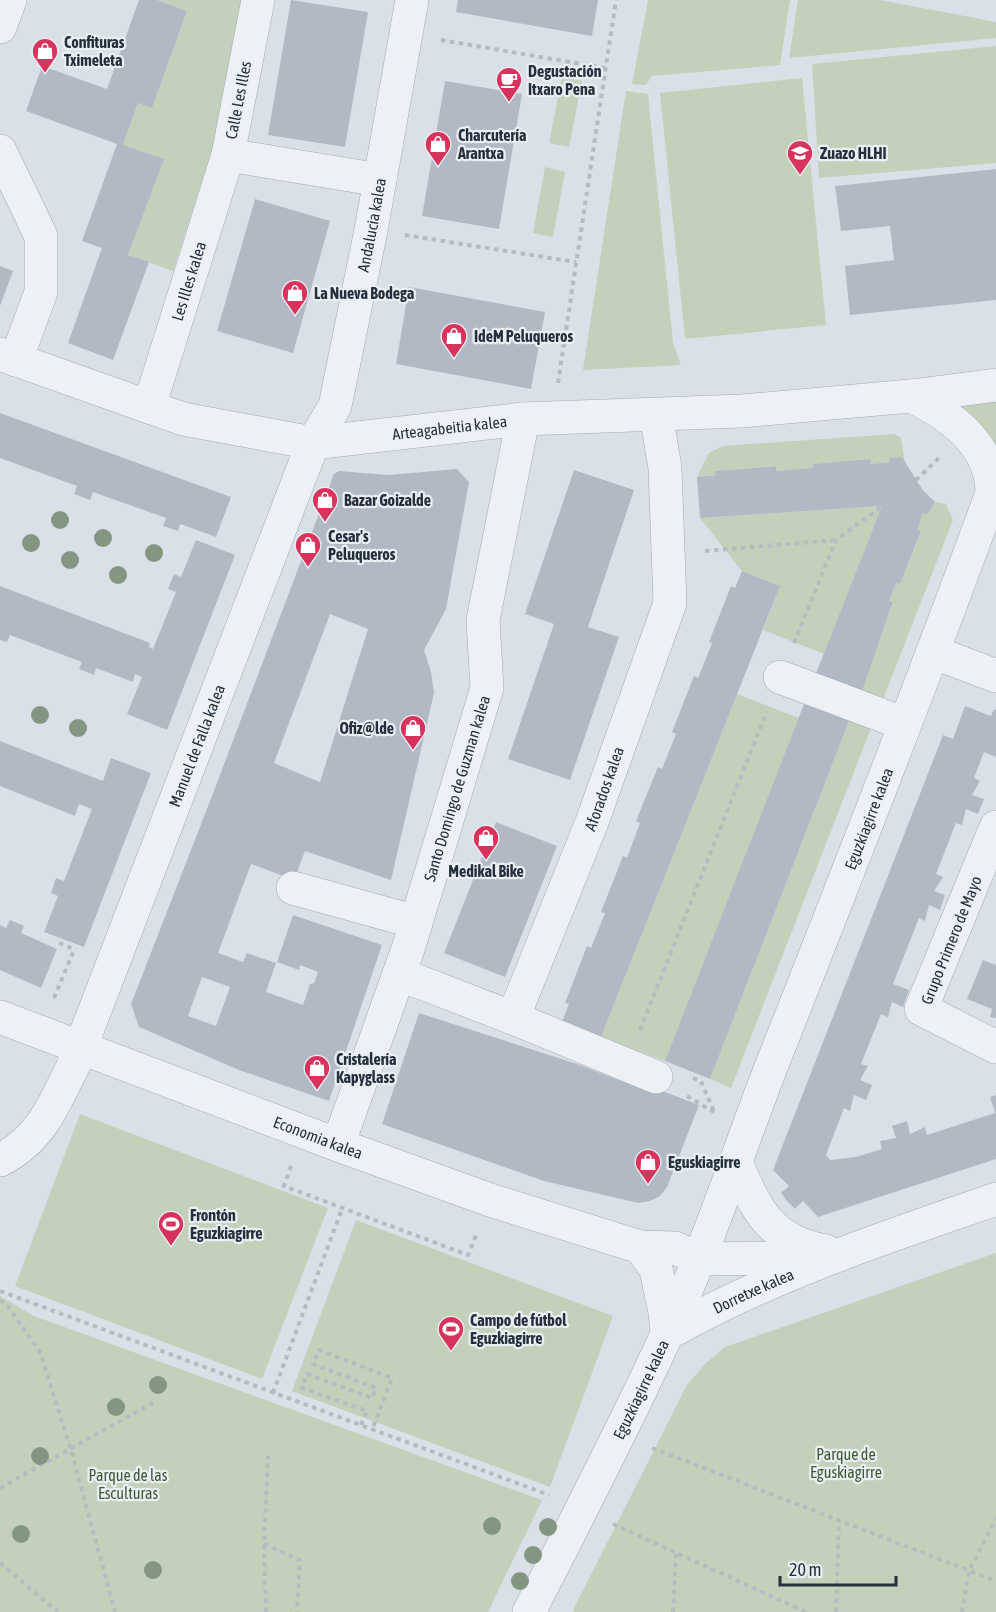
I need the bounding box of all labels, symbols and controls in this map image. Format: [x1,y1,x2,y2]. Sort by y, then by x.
place label: Confituras Tximeleta [64,33,125,69]
shop icon: Confituras Tximeleta [30,36,60,74]
street label: Calle Les Illes [222,59,254,141]
place label: Degustación Itxaro Pena [528,62,602,98]
cafe icon: Degustación Itxaro Pena [494,65,524,103]
place label: Charcutería Arantxa [457,126,526,162]
shop icon: Charcutería Arantxa [423,129,453,167]
school or university icon: Zuazo HLHI [785,138,815,176]
place label: Zuazo HLHI [820,144,887,162]
street label: Andalucia kalea [354,177,389,274]
street label: Les Illes kalea [168,239,209,323]
shop icon: La Nueva Bodega [280,278,310,316]
place label: La Nueva Bodega [314,284,414,302]
shop icon: IdeM Peluqueros [439,321,469,359]
place label: IdeM Peluqueros [474,327,574,345]
street label: Arteagabeitia kalea [391,412,508,443]
shop icon: Bazar Goizalde [310,485,340,523]
place label: Bazar Goizalde [344,491,431,509]
place label: Cesar's Peluqueros [328,527,396,563]
shop icon: Cesar's Peluqueros [293,530,323,568]
street label: Manuel de Falla kalea [165,682,228,809]
street label: Santo Domingo de Guzman kalea [420,693,493,883]
shop icon: Ofiz@lde [398,713,428,751]
place label: Ofiz@lde [339,719,394,737]
street label: Aforados kalea [580,744,627,833]
street label: Eguzkiagirre kalea [841,765,897,872]
shop icon: Medikal Bike [471,823,501,861]
place label: Medikal Bike [448,862,524,880]
street label: Grupo Primero de Mayo [917,873,986,1007]
place label: Cristalería Kapyglass [336,1050,396,1086]
shop icon: Cristalería Kapyglass [302,1053,332,1091]
street label: Economia kalea [271,1112,365,1162]
shop icon: Eguskiagirre [633,1147,663,1185]
place label: Eguskiagirre [668,1153,740,1171]
place label: Frontón Eguzkiagirre [190,1206,263,1242]
sports icon: Frontón Eguzkiagirre [156,1209,186,1247]
street label: Dorretxe kalea [710,1265,796,1317]
place label: Campo de fútbol Eguzkiagirre [470,1311,567,1347]
sports icon: Campo de fútbol Eguzkiagirre [436,1314,466,1352]
street label: Eguzkiagirre kalea [609,1337,672,1442]
park label: Parque de Eguskiagirre [810,1445,882,1482]
park label: Parque de las Esculturas [89,1466,168,1502]
scale bar [780,1549,896,1587]
text: 20 m [789,1559,821,1580]

